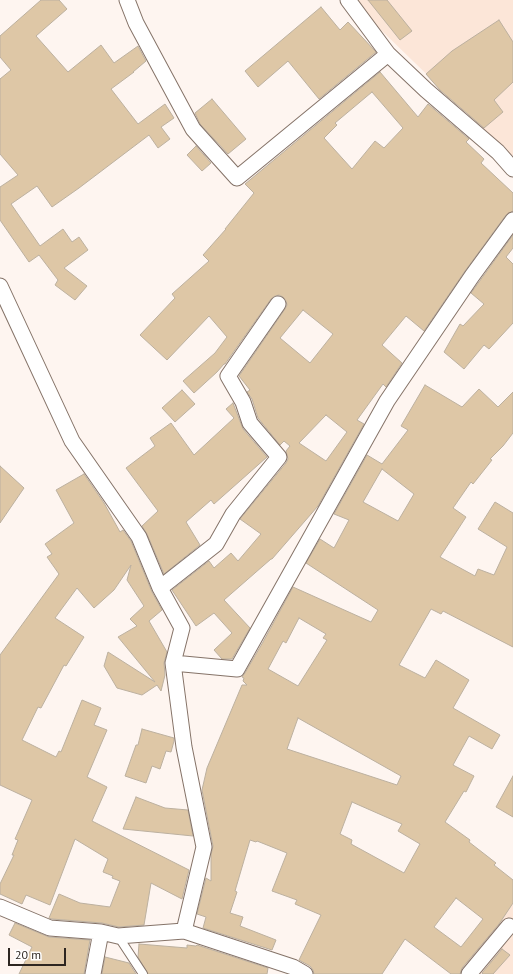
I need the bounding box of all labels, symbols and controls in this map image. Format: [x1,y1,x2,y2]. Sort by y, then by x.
scale bar [10,940,68,966]
text: 20 m [15,947,41,962]

